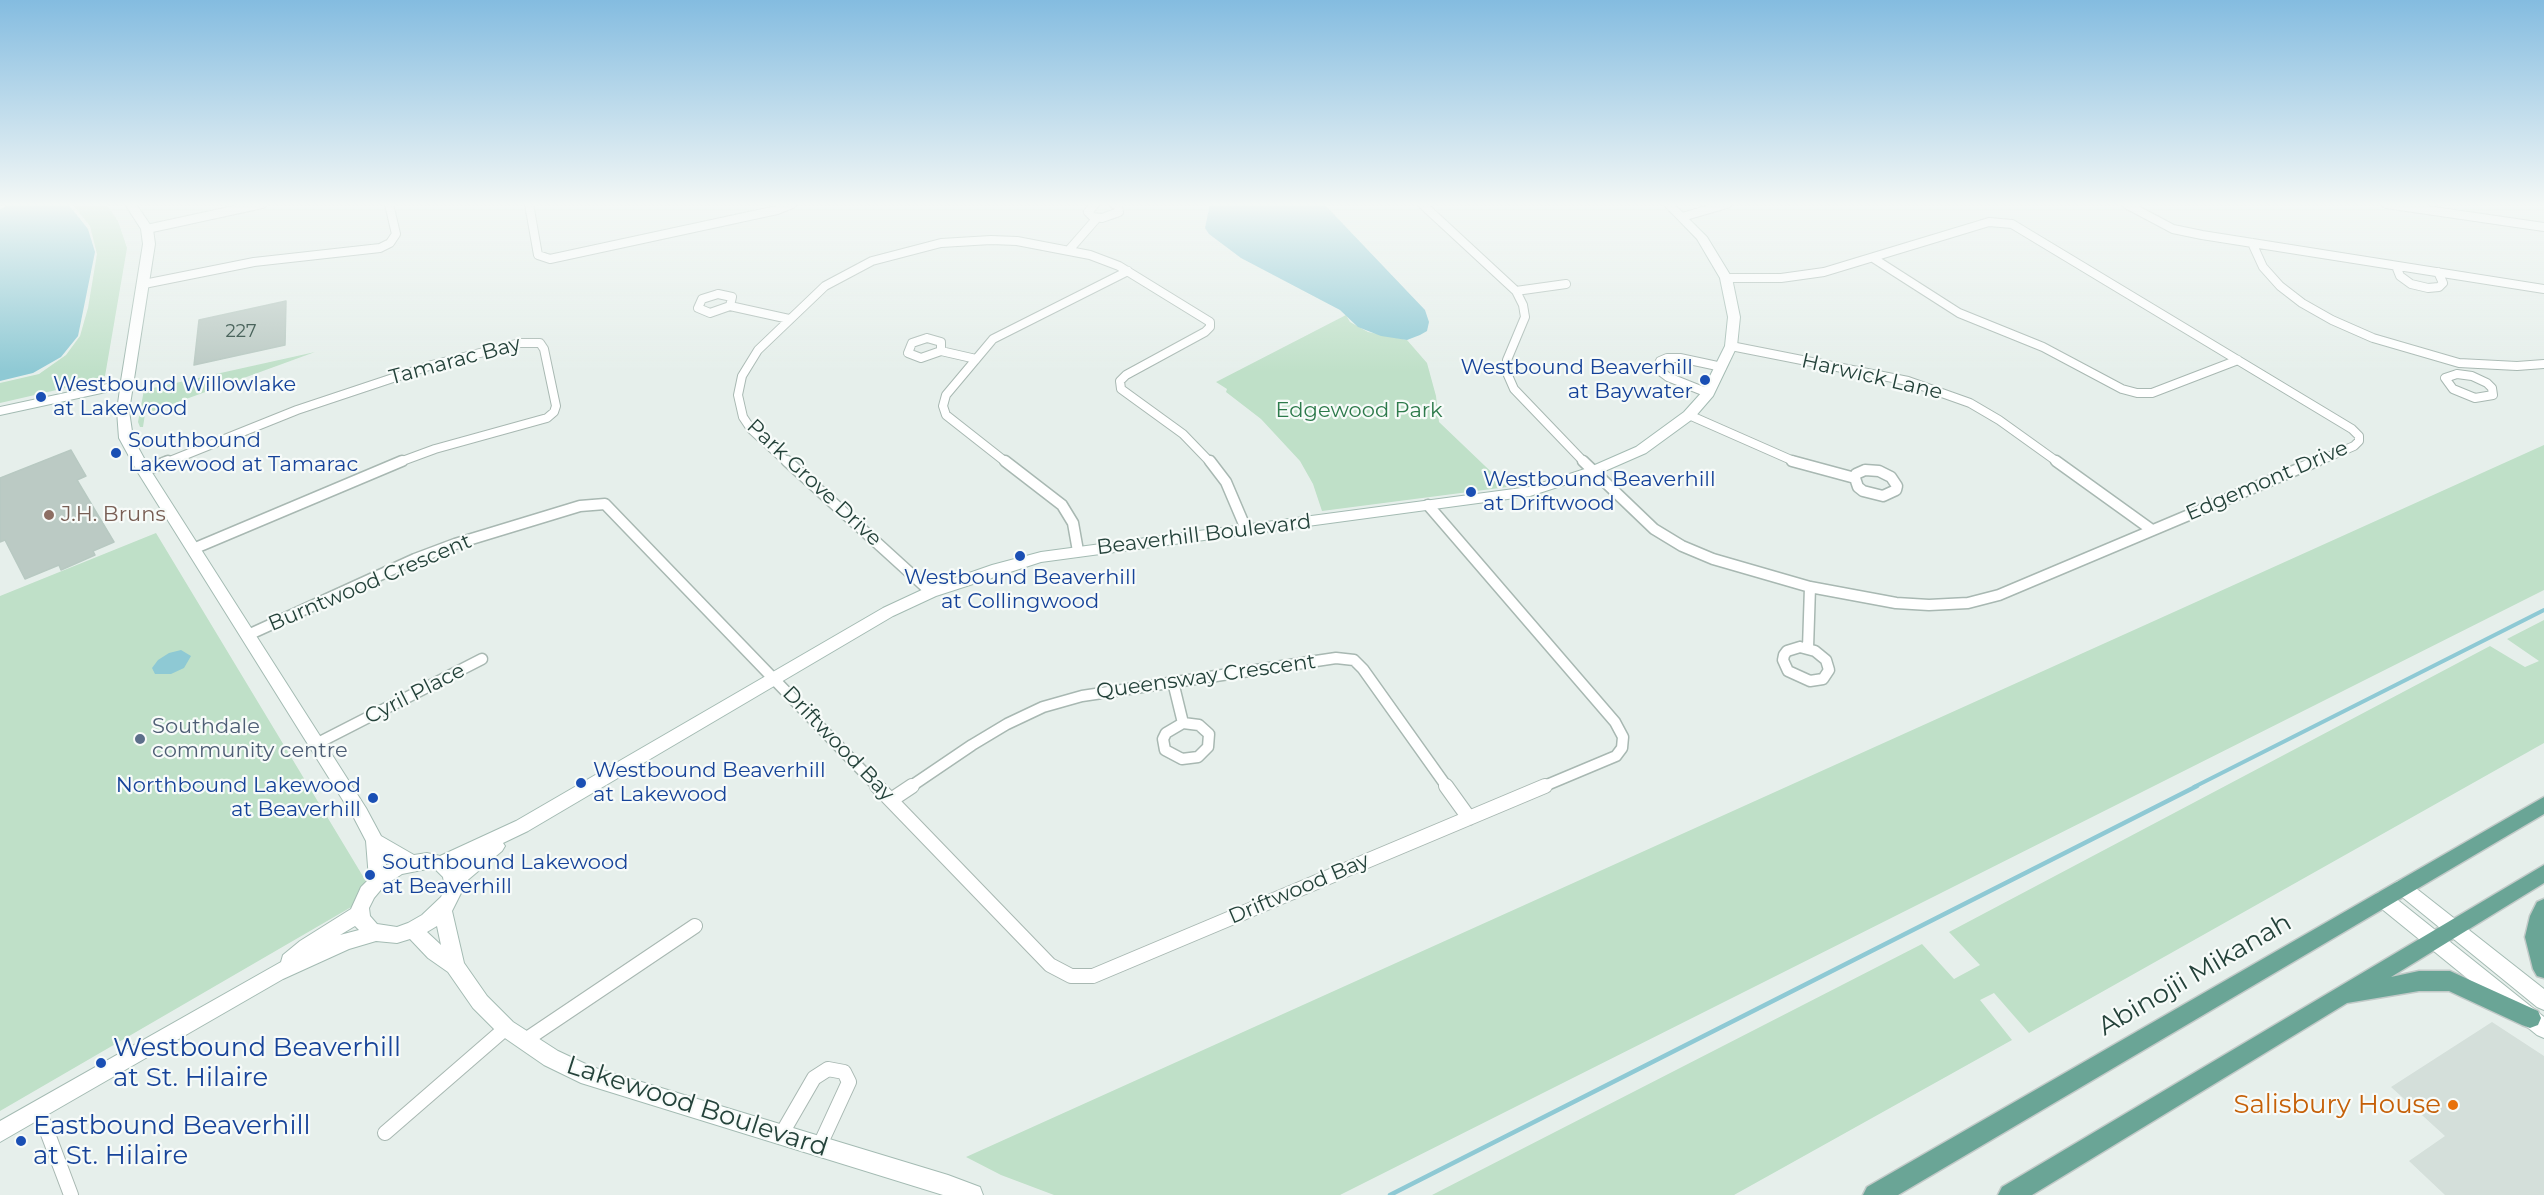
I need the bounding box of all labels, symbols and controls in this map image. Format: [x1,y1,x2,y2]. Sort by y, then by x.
house number: 227 [225,321,257,343]
street label: Tamarac Bay [387,331,523,391]
street label: Harwick Lane [1799,349,1945,405]
place label: Westbound Beaverhill at Baywater [1460,355,1693,405]
place label: Westbound Willowlake at Lakewood [53,372,296,422]
marker: Westbound Beaverhill at Baywater [1698,373,1712,387]
marker: Westbound Willowlake at Lakewood [34,390,48,404]
park label: Edgewood Park [1275,398,1443,424]
street label: Park Grove Drive [741,414,887,552]
place label: Southbound Lakewood at Tamarac [128,428,358,478]
street label: Edgemont Drive [2182,435,2352,527]
marker: Southbound Lakewood at Tamarac [109,446,123,460]
place label: Westbound Beaverhill at Driftwood [1483,467,1716,517]
marker: Westbound Beaverhill at Driftwood [1464,485,1478,499]
place label: J.H. Bruns [61,502,166,528]
marker: J.H. Bruns [42,508,56,522]
street label: Beaverhill Boulevard [1095,509,1313,561]
street label: Burntwood Crescent [265,529,475,637]
marker: Westbound Beaverhill at Collingwood [1013,549,1027,563]
place label: Westbound Beaverhill at Collingwood [904,565,1136,615]
street label: Queensway Crescent [1095,649,1317,705]
street label: Cyril Place [361,658,469,730]
street label: Driftwood Bay [777,681,899,807]
place label: Southdale community centre [152,714,348,764]
marker: Southdale community centre [133,732,147,746]
place label: Westbound Beaverhill at Lakewood [593,758,826,808]
place label: Northbound Lakewood at Beaverhill [116,773,361,823]
marker: Westbound Beaverhill at Lakewood [574,776,588,790]
marker: Northbound Lakewood at Beaverhill [366,791,380,805]
street label: Driftwood Bay [1225,848,1373,930]
place label: Southbound Lakewood at Beaverhill [382,850,628,900]
marker: Southbound Lakewood at Beaverhill [363,868,377,882]
street label: Abinojii Mikanah [2093,907,2297,1043]
place label: Westbound Beaverhill at St. Hilaire [113,1032,401,1094]
street label: Lakewood Boulevard [562,1050,832,1164]
marker: Westbound Beaverhill at St. Hilaire [94,1056,108,1070]
place label: Salisbury House [2233,1089,2441,1121]
marker: Salisbury House [2446,1098,2460,1112]
place label: Eastbound Beaverhill at St. Hilaire [33,1110,310,1172]
marker: Eastbound Beaverhill at St. Hilaire [14,1134,28,1148]

